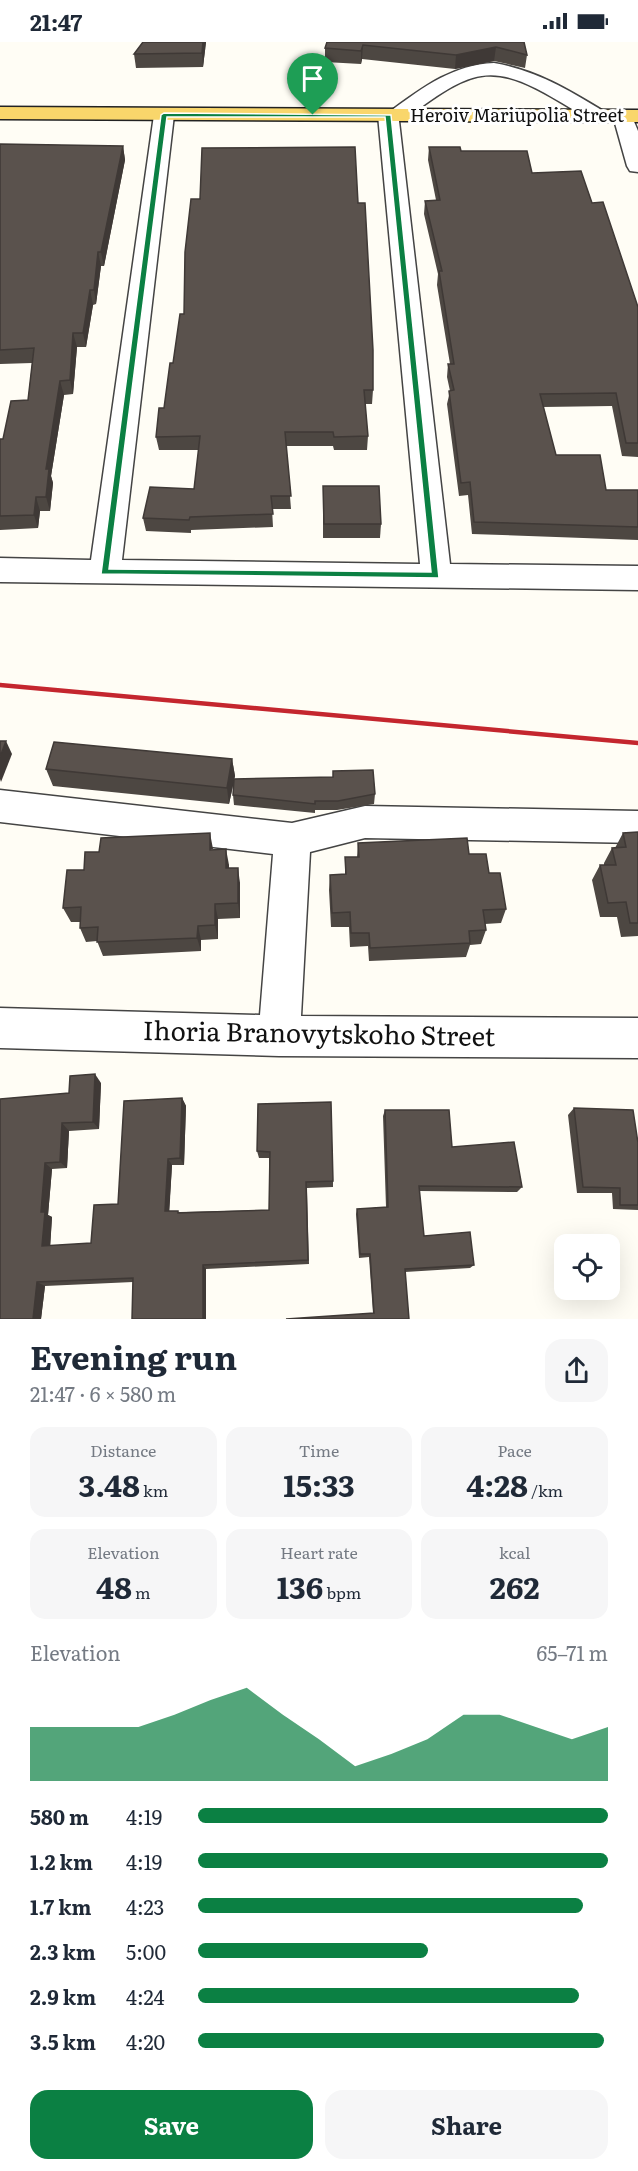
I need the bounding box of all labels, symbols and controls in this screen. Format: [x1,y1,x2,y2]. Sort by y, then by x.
text: 21:47 [30,5,82,38]
pin [287,53,338,115]
icon: arrive [296,62,329,95]
street label: Heroiv Mariupolia Street [410,101,625,128]
street label: Ihoria Branovytskoho Street [143,1009,496,1054]
map controls [554,1234,620,1300]
button: locate [554,1234,620,1300]
text: Evening run [30,1331,237,1380]
button: share [545,1339,608,1402]
text: 21:47 · 6 × 580 m [30,1378,176,1408]
text: Distance [90,1438,156,1462]
text: Time [299,1438,339,1462]
text: Pace [497,1438,532,1462]
text: 3.48 [78,1462,140,1506]
text: 15:33 [283,1462,355,1506]
text: 4:28 [466,1462,528,1506]
text: km [140,1478,168,1502]
text: /km [528,1478,563,1502]
text: Elevation [87,1540,160,1564]
text: Heart rate [280,1540,358,1564]
text: kcal [499,1540,530,1564]
text: 48 [96,1564,132,1608]
text: 136 [277,1564,323,1608]
text: 262 [490,1564,540,1608]
text: m [132,1580,151,1604]
text: bpm [323,1580,361,1604]
text: Elevation [30,1637,120,1667]
text: 65–71 m [537,1637,608,1667]
text: 580 m [30,1801,89,1831]
text: 4:19 [126,1801,162,1831]
text: 1.2 km [30,1846,93,1876]
text: 4:19 [126,1846,162,1876]
text: 1.7 km [30,1891,92,1921]
text: 4:23 [126,1891,164,1921]
text: 2.3 km [30,1936,96,1966]
text: 5:00 [126,1936,166,1966]
text: 2.9 km [30,1981,96,2011]
text: 4:24 [126,1981,165,2011]
text: 3.5 km [30,2026,96,2056]
text: 4:20 [126,2026,165,2056]
button: Save [30,2090,313,2159]
button: Share [325,2090,608,2159]

